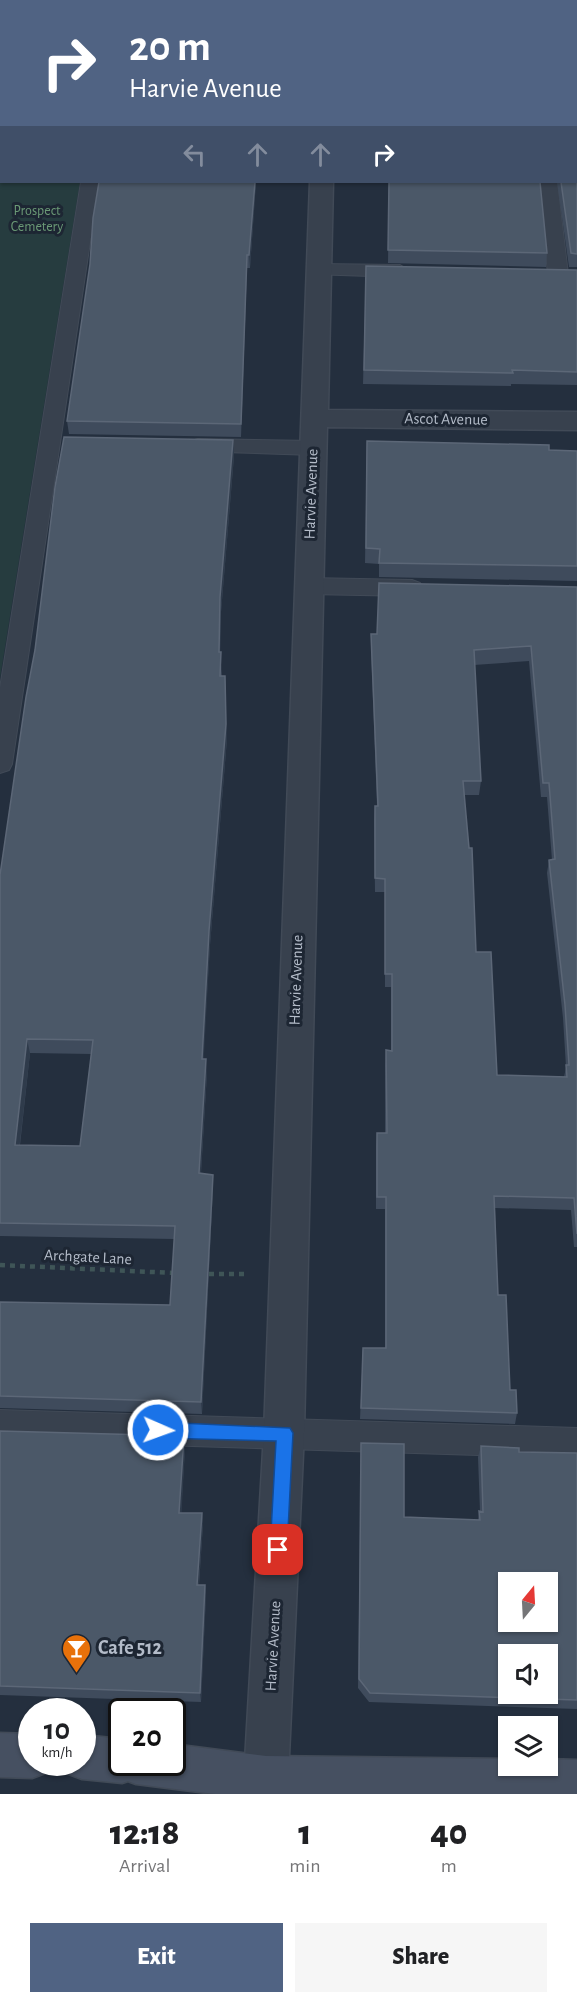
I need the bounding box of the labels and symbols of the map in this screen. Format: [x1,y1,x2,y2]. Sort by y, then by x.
park label: Prospect Cemetery [11,204,63,234]
street label: Ascot Avenue [404,410,488,428]
street label: Harvie Avenue [301,448,321,540]
street label: Harvie Avenue [286,934,306,1026]
street label: Archgate Lane [44,1247,132,1267]
position arrow [126,1398,190,1462]
pin [252,1524,303,1575]
north arrow [498,1572,558,1632]
street label: Harvie Avenue [263,1600,283,1692]
bar icon: Cafe 512 [61,1632,93,1674]
place label: Cafe 512 [98,1638,162,1658]
speed limit sign: 20 [108,1698,186,1776]

